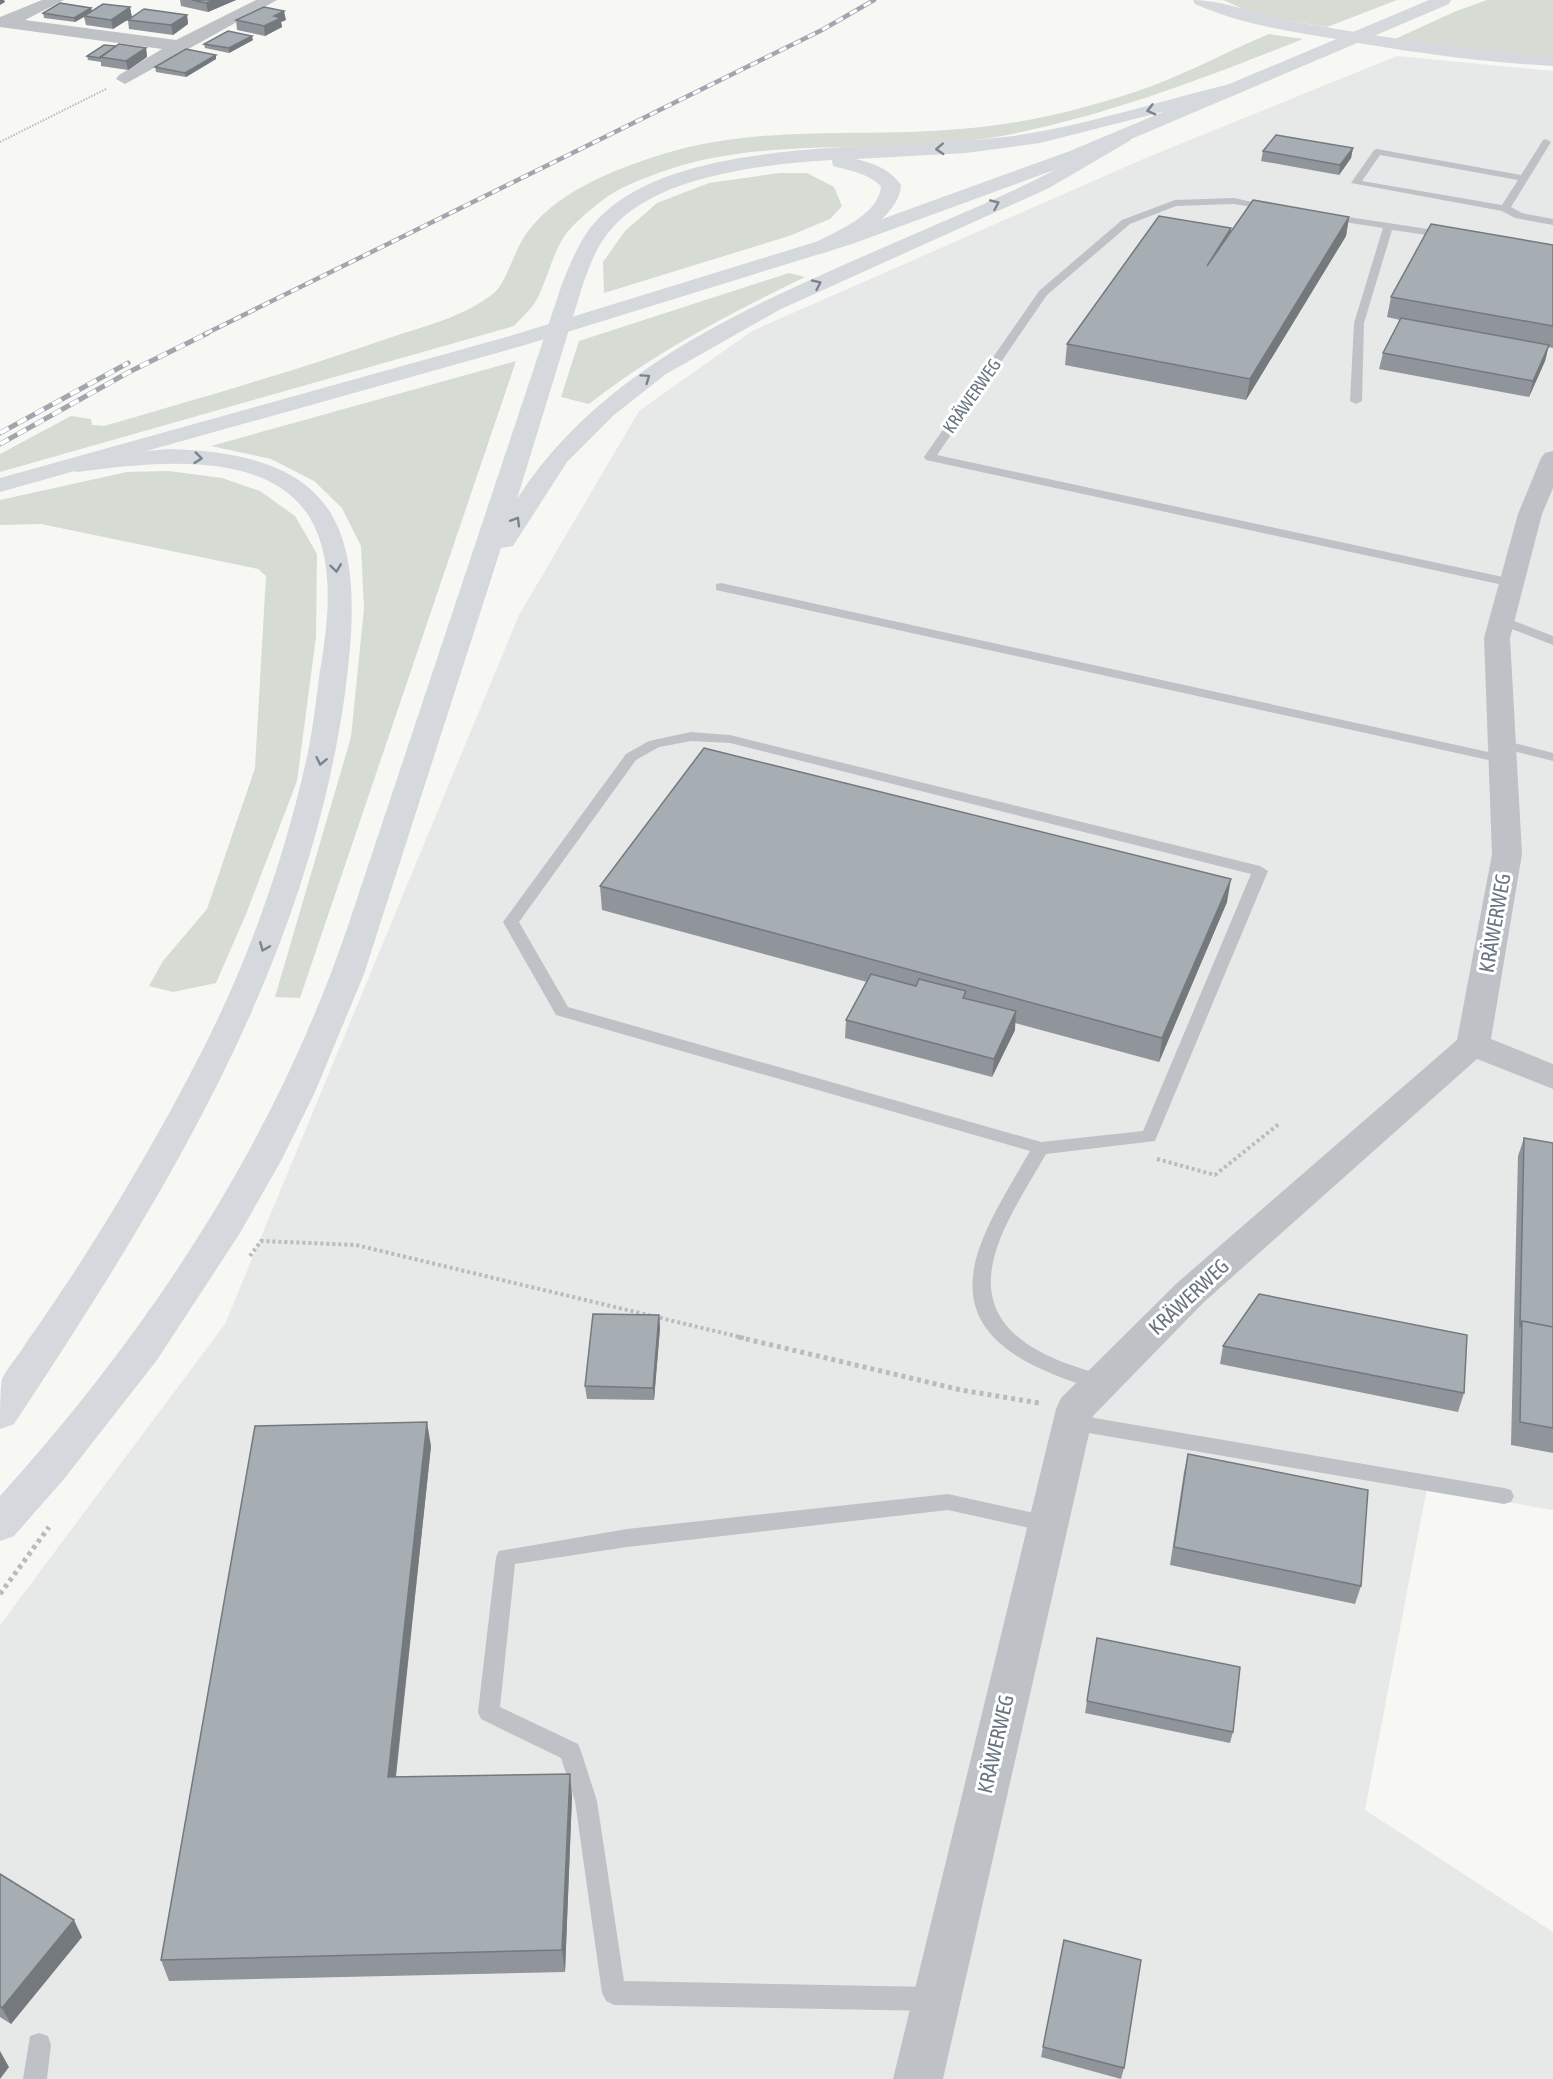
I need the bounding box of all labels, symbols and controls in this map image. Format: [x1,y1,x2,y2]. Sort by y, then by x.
one-way arrow [1146,102,1156,115]
one-way arrow [935,143,944,156]
one-way arrow [988,200,999,212]
one-way arrow [810,280,821,292]
street label: KRÄWERWEG [938,354,1005,437]
one-way arrow [640,374,651,385]
one-way arrow [194,451,203,464]
one-way arrow [509,517,521,527]
one-way arrow [329,563,342,572]
one-way arrow [315,756,328,766]
street label: KRÄWERWEG [1473,871,1515,974]
one-way arrow [259,941,271,952]
street label: KRÄWERWEG [1143,1253,1233,1339]
street label: KRÄWERWEG [972,1692,1018,1795]

